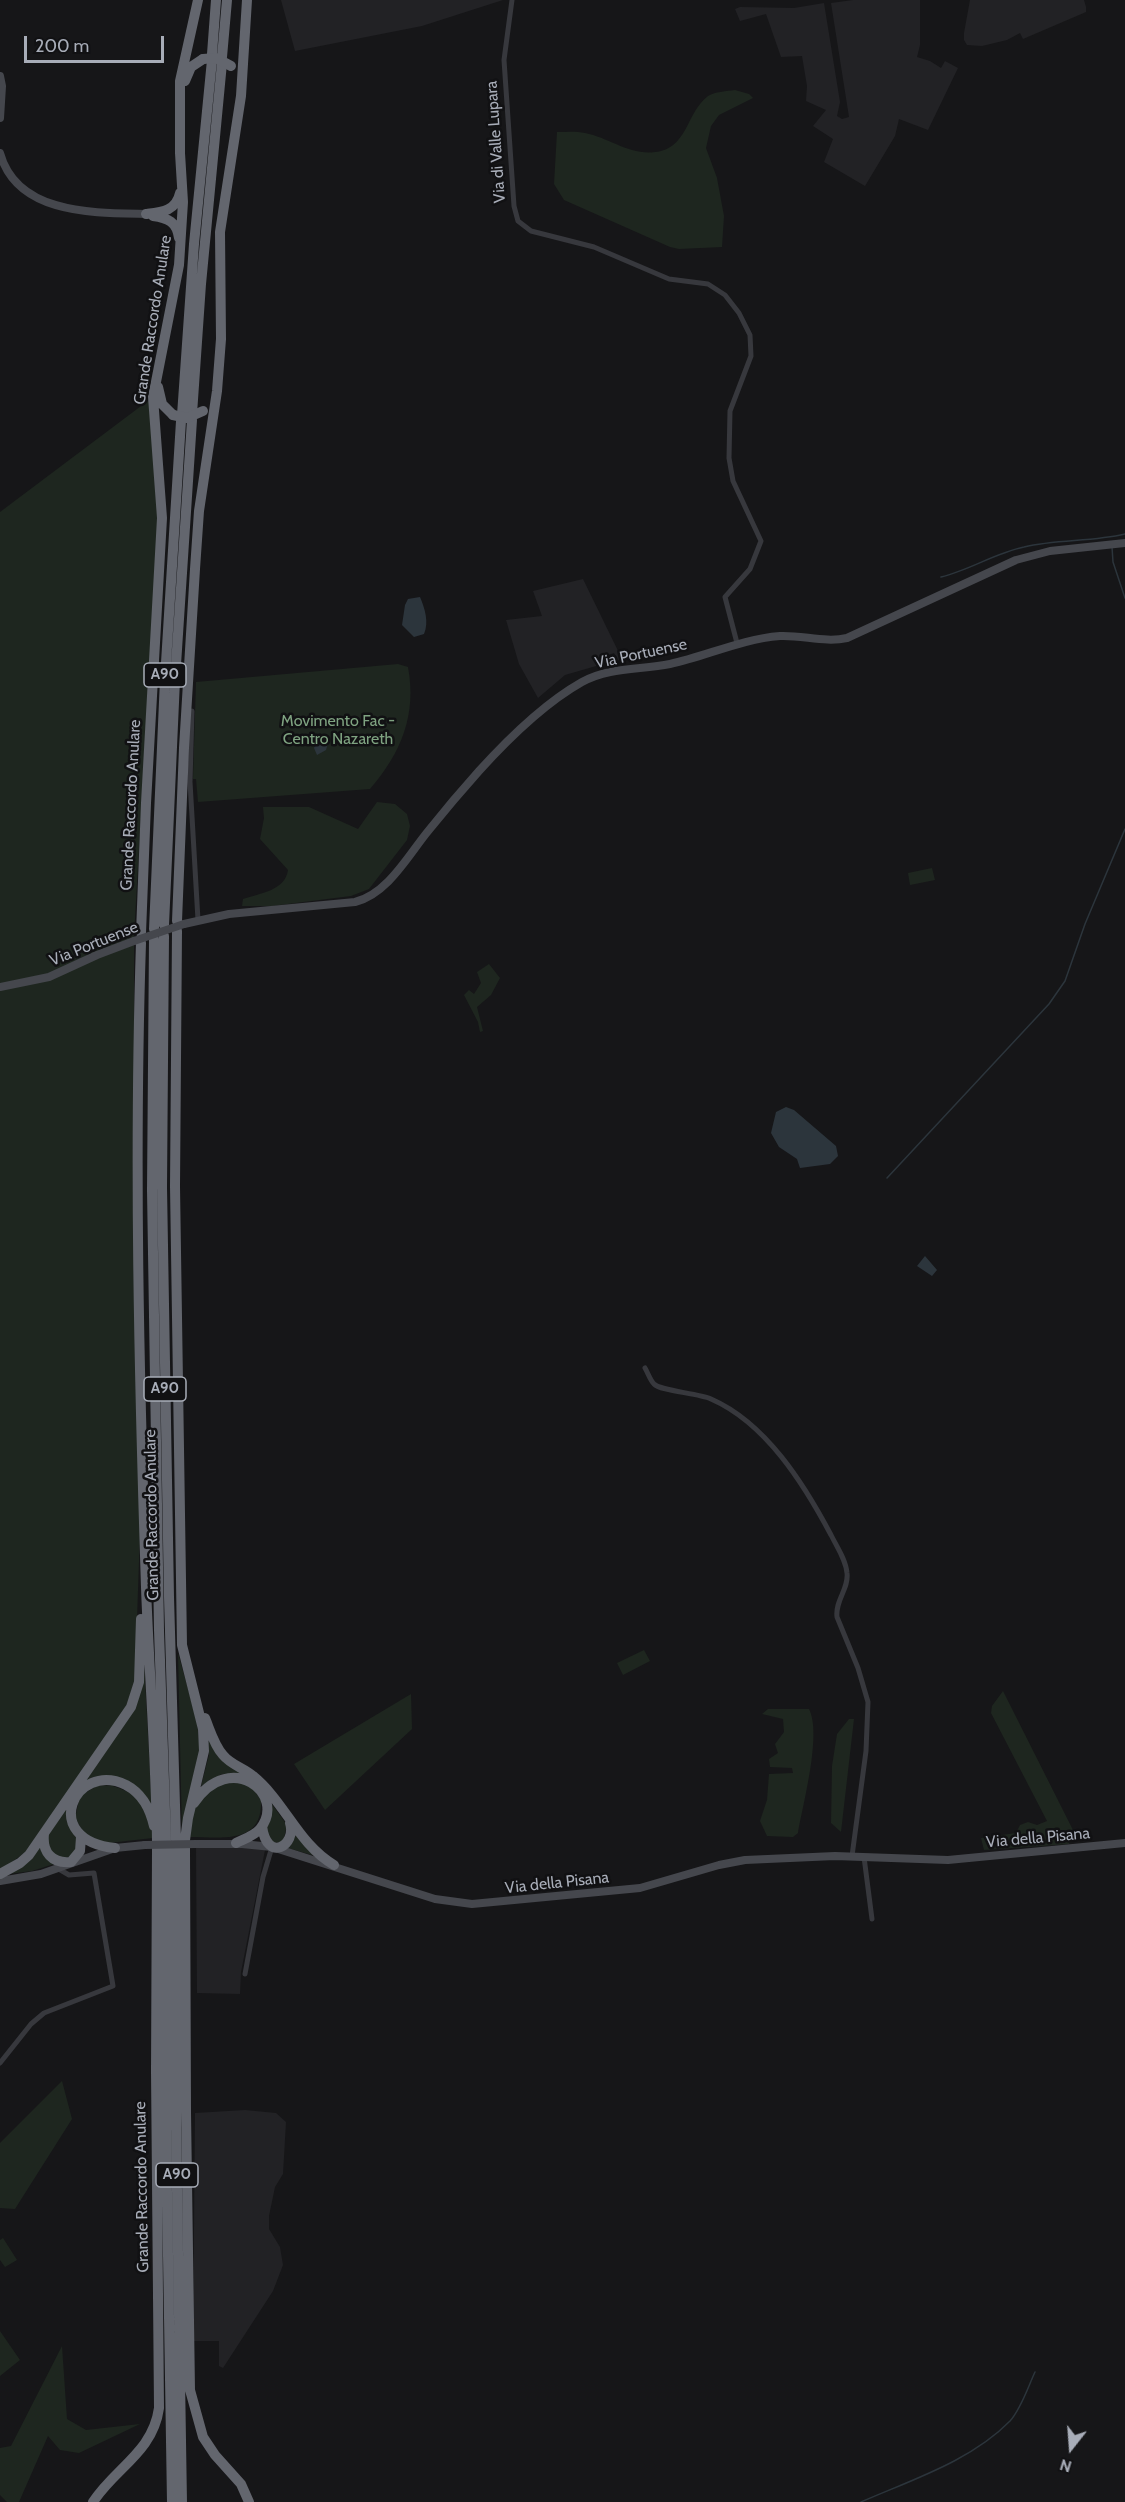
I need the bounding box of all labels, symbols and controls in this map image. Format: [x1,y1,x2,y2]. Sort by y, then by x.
scale bar [27,24,166,62]
text: 200 m [35,35,89,57]
street label: Via di Valle Lupara [482,80,510,204]
street label: Grande Raccordo Anulare [130,234,176,406]
street label: Via Portuense [593,635,689,673]
road number: A90 [144,663,186,687]
park label: Movimento Fac - Centro Nazareth [281,711,395,749]
street label: Grande Raccordo Anulare [117,719,145,891]
street label: Via Portuense [47,918,141,970]
road number: A90 [144,1377,186,1401]
street label: Grande Raccordo Anulare [141,1429,163,1601]
street label: Via della Pisana [985,1824,1091,1852]
street label: Via della Pisana [504,1868,610,1898]
street label: Grande Raccordo Anulare [131,2101,153,2273]
road number: A90 [156,2163,198,2187]
north arrow [1041,2418,1101,2478]
text: N [1057,2455,1074,2476]

